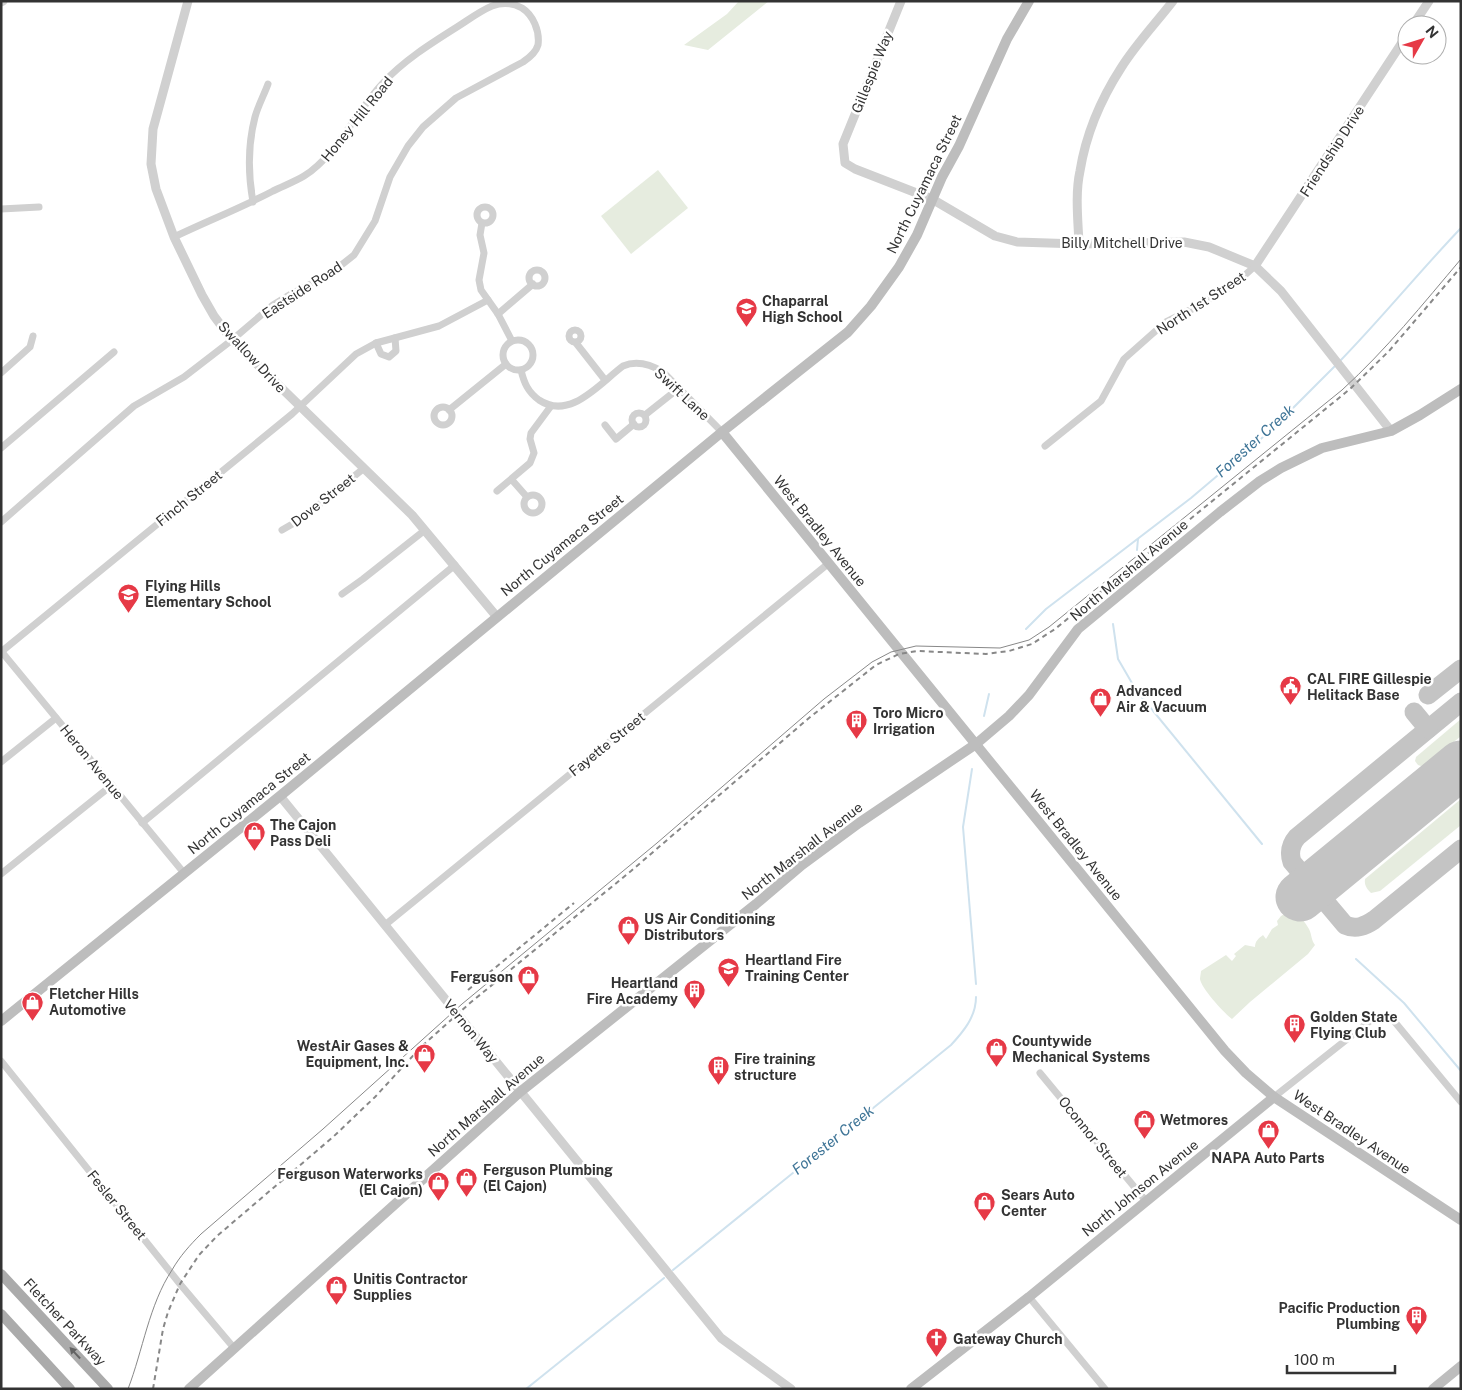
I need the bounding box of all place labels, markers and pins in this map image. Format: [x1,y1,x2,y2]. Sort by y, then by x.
place label: Chaparral High School [762,293,843,325]
school or university icon: Chaparral High School [734,297,758,328]
place label: Flying Hills Elementary School [145,578,272,610]
school or university icon: Flying Hills Elementary School [117,582,141,613]
place label: CAL FIRE Gillespie Helitack Base [1307,671,1432,703]
public building icon: CAL FIRE Gillespie Helitack Base [1279,675,1303,706]
place label: Advanced Air & Vacuum [1116,683,1207,715]
shop icon: Advanced Air & Vacuum [1088,687,1112,718]
place label: Toro Micro Irrigation [873,705,944,737]
building icon: Toro Micro Irrigation [845,709,869,740]
place label: The Cajon Pass Deli [270,817,336,849]
shop icon: The Cajon Pass Deli [242,821,266,852]
place label: US Air Conditioning Distributors [644,911,776,943]
shop icon: US Air Conditioning Distributors [616,915,640,946]
place label: Heartland Fire Training Center [745,952,849,984]
school or university icon: Heartland Fire Training Center [717,956,741,987]
shop icon: Ferguson [517,965,541,996]
place label: Ferguson [450,969,513,985]
place label: Heartland Fire Academy [586,975,678,1007]
building icon: Heartland Fire Academy [682,979,706,1010]
place label: Fletcher Hills Automotive [49,986,139,1018]
shop icon: Fletcher Hills Automotive [21,990,45,1021]
place label: Golden State Flying Club [1310,1009,1398,1041]
building icon: Golden State Flying Club [1282,1013,1306,1044]
place label: Countywide Mechanical Systems [1012,1033,1150,1065]
shop icon: Countywide Mechanical Systems [984,1037,1008,1068]
place label: WestAir Gases & Equipment, Inc. [297,1038,409,1070]
shop icon: WestAir Gases & Equipment, Inc. [413,1042,437,1073]
place label: Fire training structure [734,1051,816,1083]
building icon: Fire training structure [706,1055,730,1086]
shop icon: Wetmores [1132,1108,1156,1139]
place label: Wetmores [1160,1112,1228,1128]
shop icon: NAPA Auto Parts [1256,1118,1280,1149]
place label: NAPA Auto Parts [1211,1150,1325,1166]
place label: Ferguson Plumbing (El Cajon) [483,1162,613,1194]
place label: Ferguson Waterworks (El Cajon) [277,1166,423,1198]
shop icon: Ferguson Plumbing (El Cajon) [455,1166,479,1197]
shop icon: Ferguson Waterworks (El Cajon) [427,1170,451,1201]
place label: Sears Auto Center [1001,1187,1075,1219]
shop icon: Sears Auto Center [973,1191,997,1222]
place label: Unitis Contractor Supplies [353,1271,468,1303]
shop icon: Unitis Contractor Supplies [325,1275,349,1306]
place label: Pacific Production Plumbing [1279,1300,1400,1332]
building icon: Pacific Production Plumbing [1404,1304,1428,1335]
church icon: Gateway Church [925,1327,949,1358]
place label: Gateway Church [953,1331,1063,1347]

